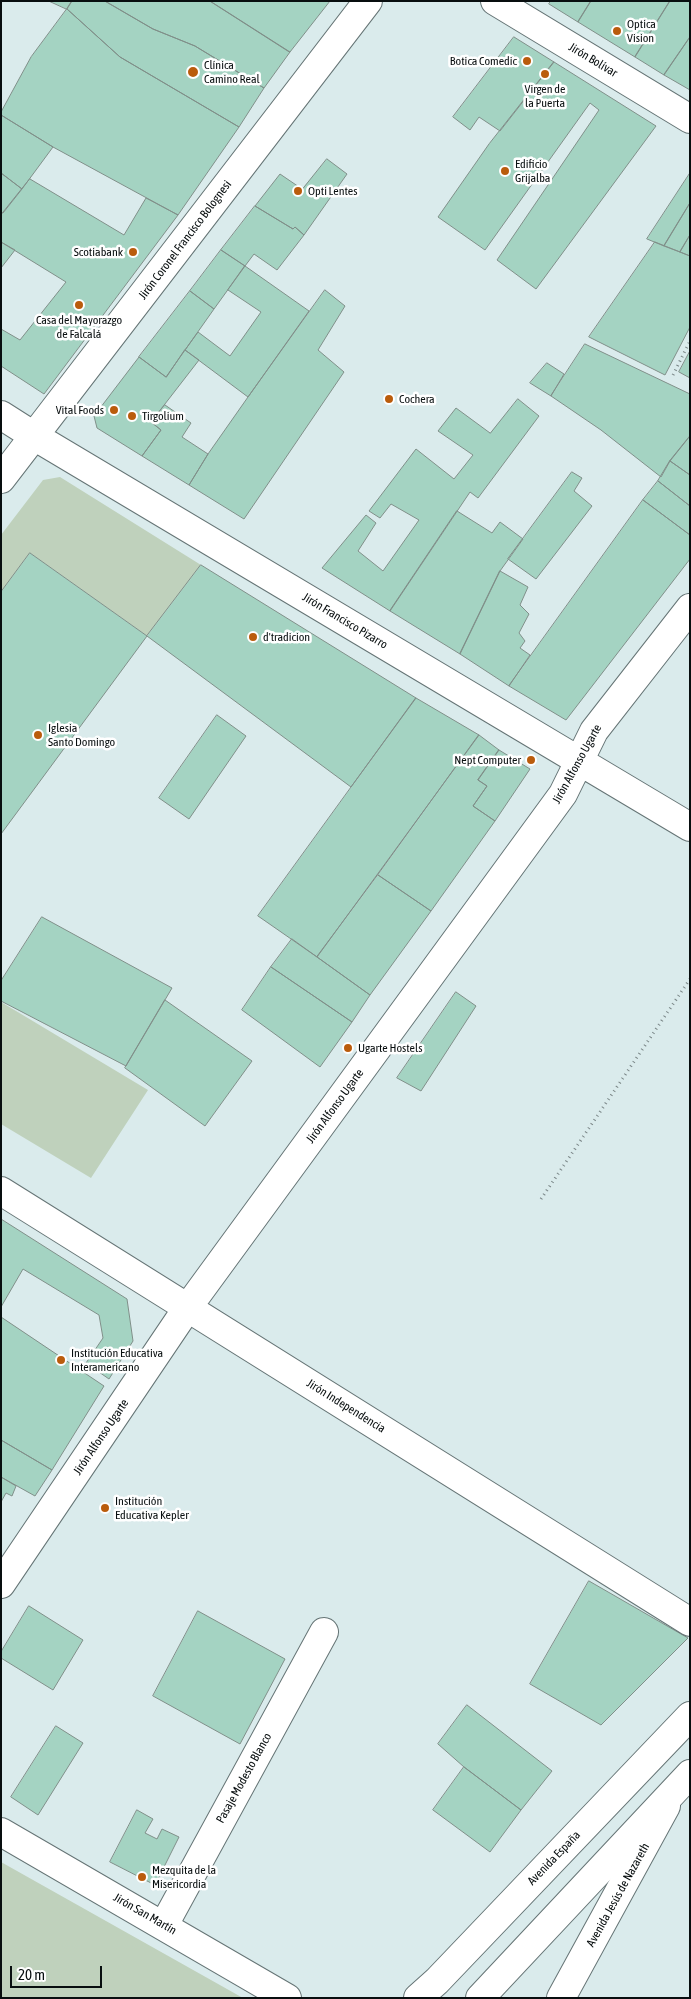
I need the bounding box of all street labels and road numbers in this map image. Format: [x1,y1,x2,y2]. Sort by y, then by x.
street label: Jirón Bolívar [566,40,620,80]
street label: Jirón Coronel Francisco Bolognesi [135,178,235,302]
street label: Jirón Francisco Pizarro [300,590,390,652]
street label: Jirón Alfonso Ugarte [549,722,605,806]
street label: Jirón Alfonso Ugarte [303,1066,367,1146]
street label: Jirón Independencia [304,1376,388,1436]
street label: Jirón Alfonso Ugarte [70,1396,132,1478]
street label: Pasaje Modesto Blanco [213,1730,275,1826]
street label: Avenida España [525,1828,583,1888]
street label: Avenida Jesús de Nazareth [583,1841,653,1949]
street label: Jirón San Martín [111,1890,179,1938]

